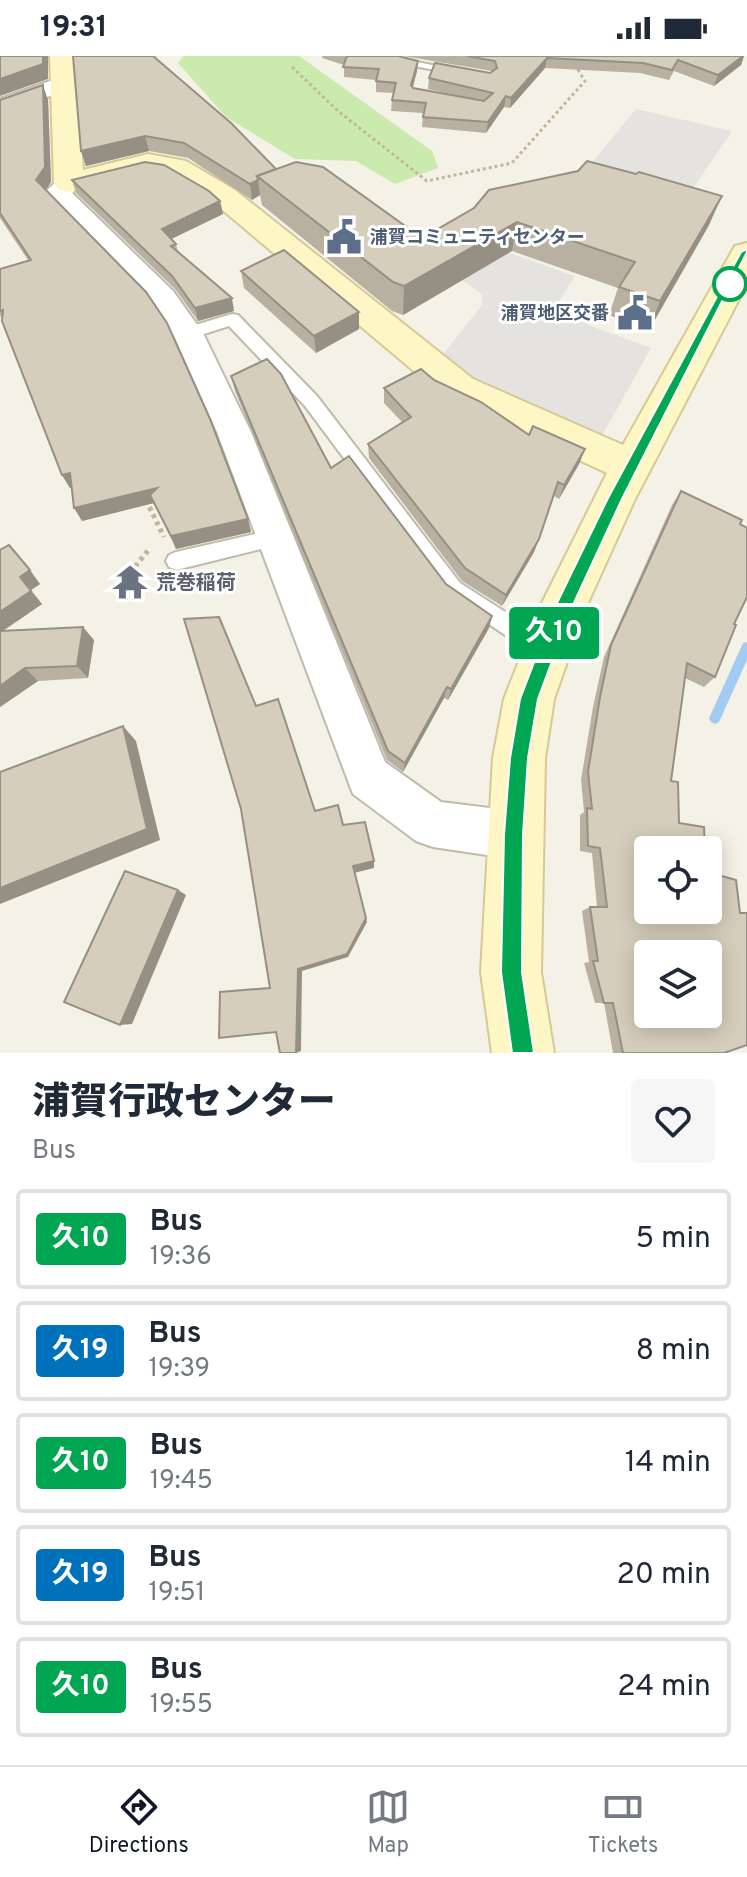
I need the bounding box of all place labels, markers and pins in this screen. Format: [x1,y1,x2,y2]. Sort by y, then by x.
public building icon: 浦賀コミュニティセンター [325,218,363,256]
place label: 浦賀コミュニティセンター [370,227,585,250]
unlabelled marker [713,267,747,301]
public building icon: 浦賀地区交番 [616,294,654,332]
place label: 浦賀地区交番 [501,303,609,326]
temple icon: 荒巻稲荷 [111,563,149,601]
place label: 荒巻稲荷 [156,571,236,597]

